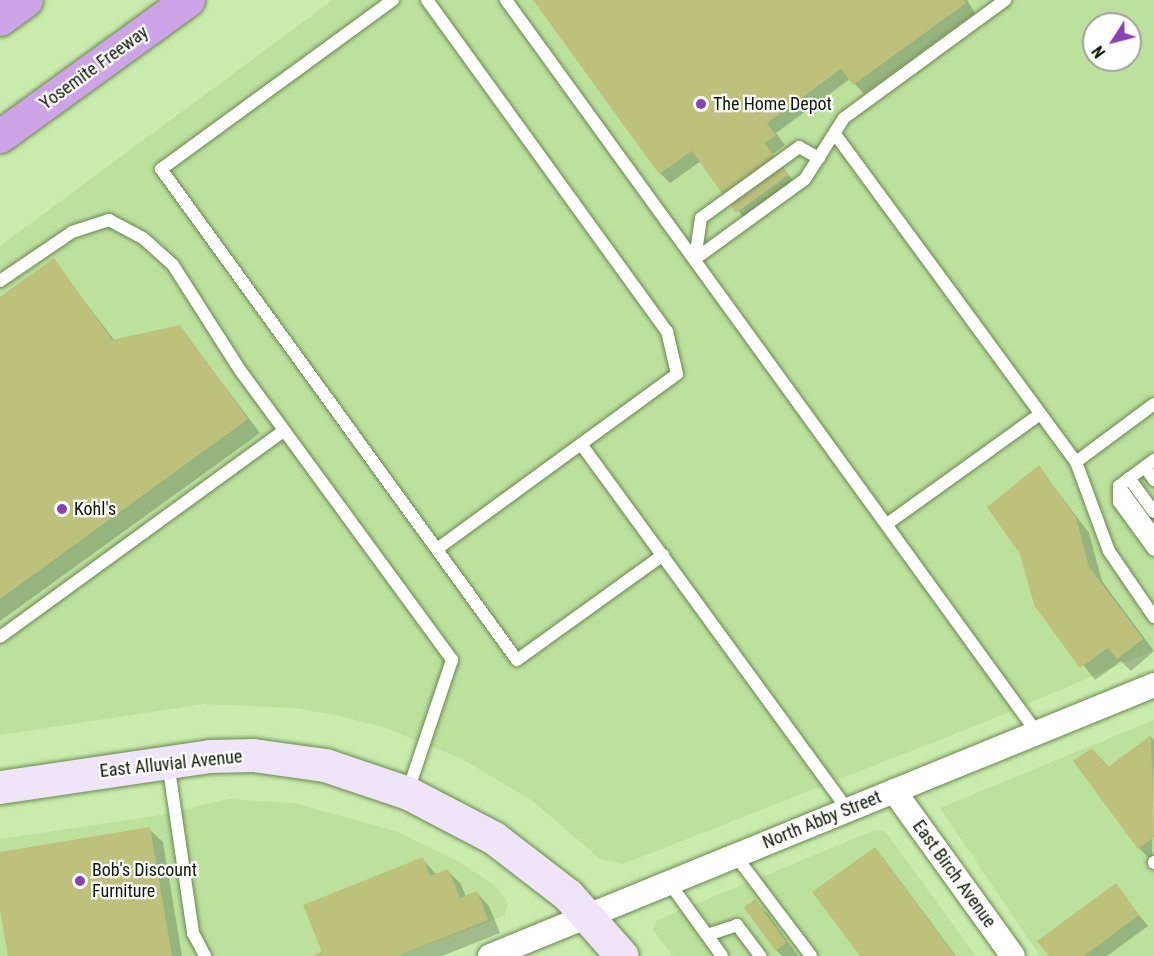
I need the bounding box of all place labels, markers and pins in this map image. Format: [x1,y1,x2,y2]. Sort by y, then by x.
place label: The Home Depot [713,93,832,115]
marker: The Home Depot [694,97,708,111]
place label: Kohl's [74,498,116,520]
marker: Kohl's [55,502,69,516]
place label: Bob's Discount Furniture [92,860,197,902]
marker: Bob's Discount Furniture [73,874,87,888]

